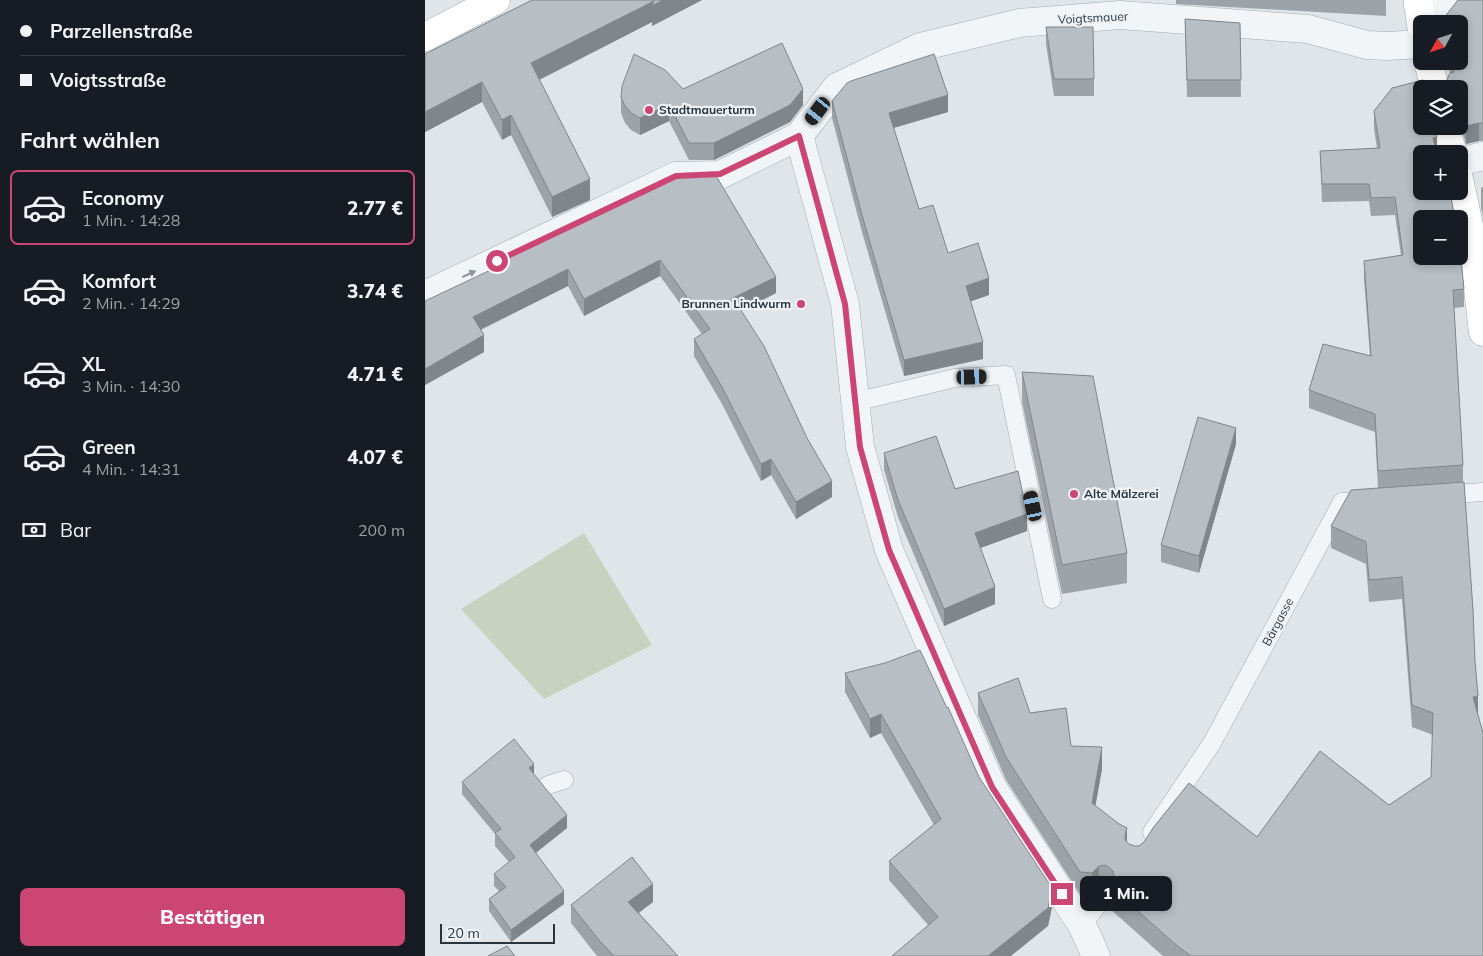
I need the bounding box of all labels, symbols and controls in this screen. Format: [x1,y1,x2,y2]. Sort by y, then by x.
street label: Voigtsmauer [1057,8,1129,27]
north arrow [1413,15,1467,70]
map controls [1413,15,1468,265]
text: Parzellenstraße [50,19,193,43]
text: Voigtsstraße [50,68,166,92]
button: layers [1413,80,1468,135]
car [802,95,833,127]
place label: Stadtmauerturm [659,102,755,117]
marker: Stadtmauerturm [643,104,655,116]
text: Fahrt wählen [20,126,160,154]
button: + [1413,145,1468,200]
icon: car [22,185,67,230]
text: Economy [82,186,164,210]
text: 2.77 € [347,196,403,220]
text: 1 Min. · 14:28 [82,210,180,230]
button: − [1413,210,1468,265]
route start [486,250,508,272]
icon: car [22,268,67,313]
text: Komfort [82,269,156,293]
one-way arrow [462,270,476,278]
text: 3.74 € [347,279,403,303]
text: 2 Min. · 14:29 [82,293,180,313]
place label: Brunnen Lindwurm [681,296,791,311]
marker: Brunnen Lindwurm [795,298,807,310]
icon: car [22,351,67,396]
text: XL [82,352,105,376]
text: 4.71 € [347,362,403,386]
car [956,369,987,385]
text: 3 Min. · 14:30 [82,376,180,396]
icon: car [22,434,67,479]
text: Green [82,435,136,459]
text: 4.07 € [347,445,403,469]
text: 4 Min. · 14:31 [82,459,180,479]
place label: Alte Mälzerei [1084,486,1159,501]
marker: Alte Mälzerei [1068,488,1080,500]
car [1022,490,1043,522]
icon: cash [20,516,48,544]
text: Bar [60,518,91,542]
text: 200 m [358,520,405,540]
street label: Bärgasse [1259,595,1297,648]
callout: 1 Min. [1079,876,1172,912]
route end [1051,883,1073,905]
text: 1 Min. [1103,883,1149,903]
button: Bestätigen [20,888,405,946]
scale bar [440,921,555,944]
text: 20 m [447,924,480,942]

